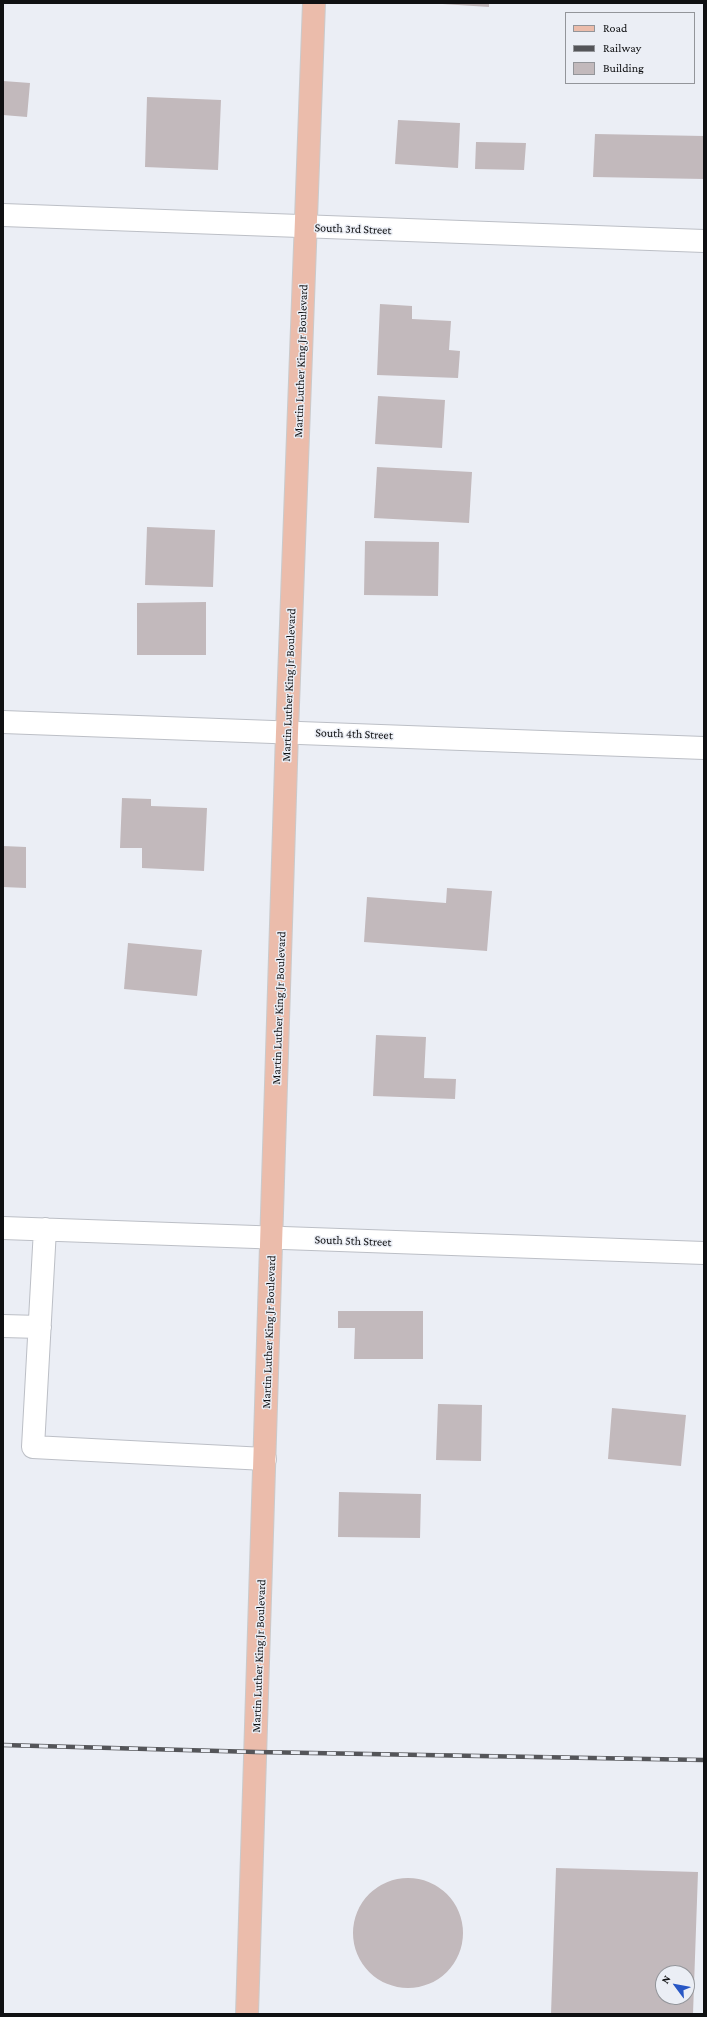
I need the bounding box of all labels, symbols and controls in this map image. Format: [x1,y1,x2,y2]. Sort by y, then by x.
legend [565,12,695,84]
text: Road [603,21,627,35]
text: Railway [603,41,641,55]
text: Building [603,61,644,75]
street label: South 3rd Street [314,220,392,238]
street label: Martin Luther King Jr Boulevard [291,284,311,438]
street label: Martin Luther King Jr Boulevard [279,608,299,762]
street label: South 4th Street [315,725,393,743]
street label: Martin Luther King Jr Boulevard [269,931,289,1085]
street label: South 5th Street [314,1232,392,1250]
street label: Martin Luther King Jr Boulevard [259,1255,279,1409]
street label: Martin Luther King Jr Boulevard [249,1579,269,1733]
north arrow [655,1965,695,2005]
text: N [659,1973,673,1986]

